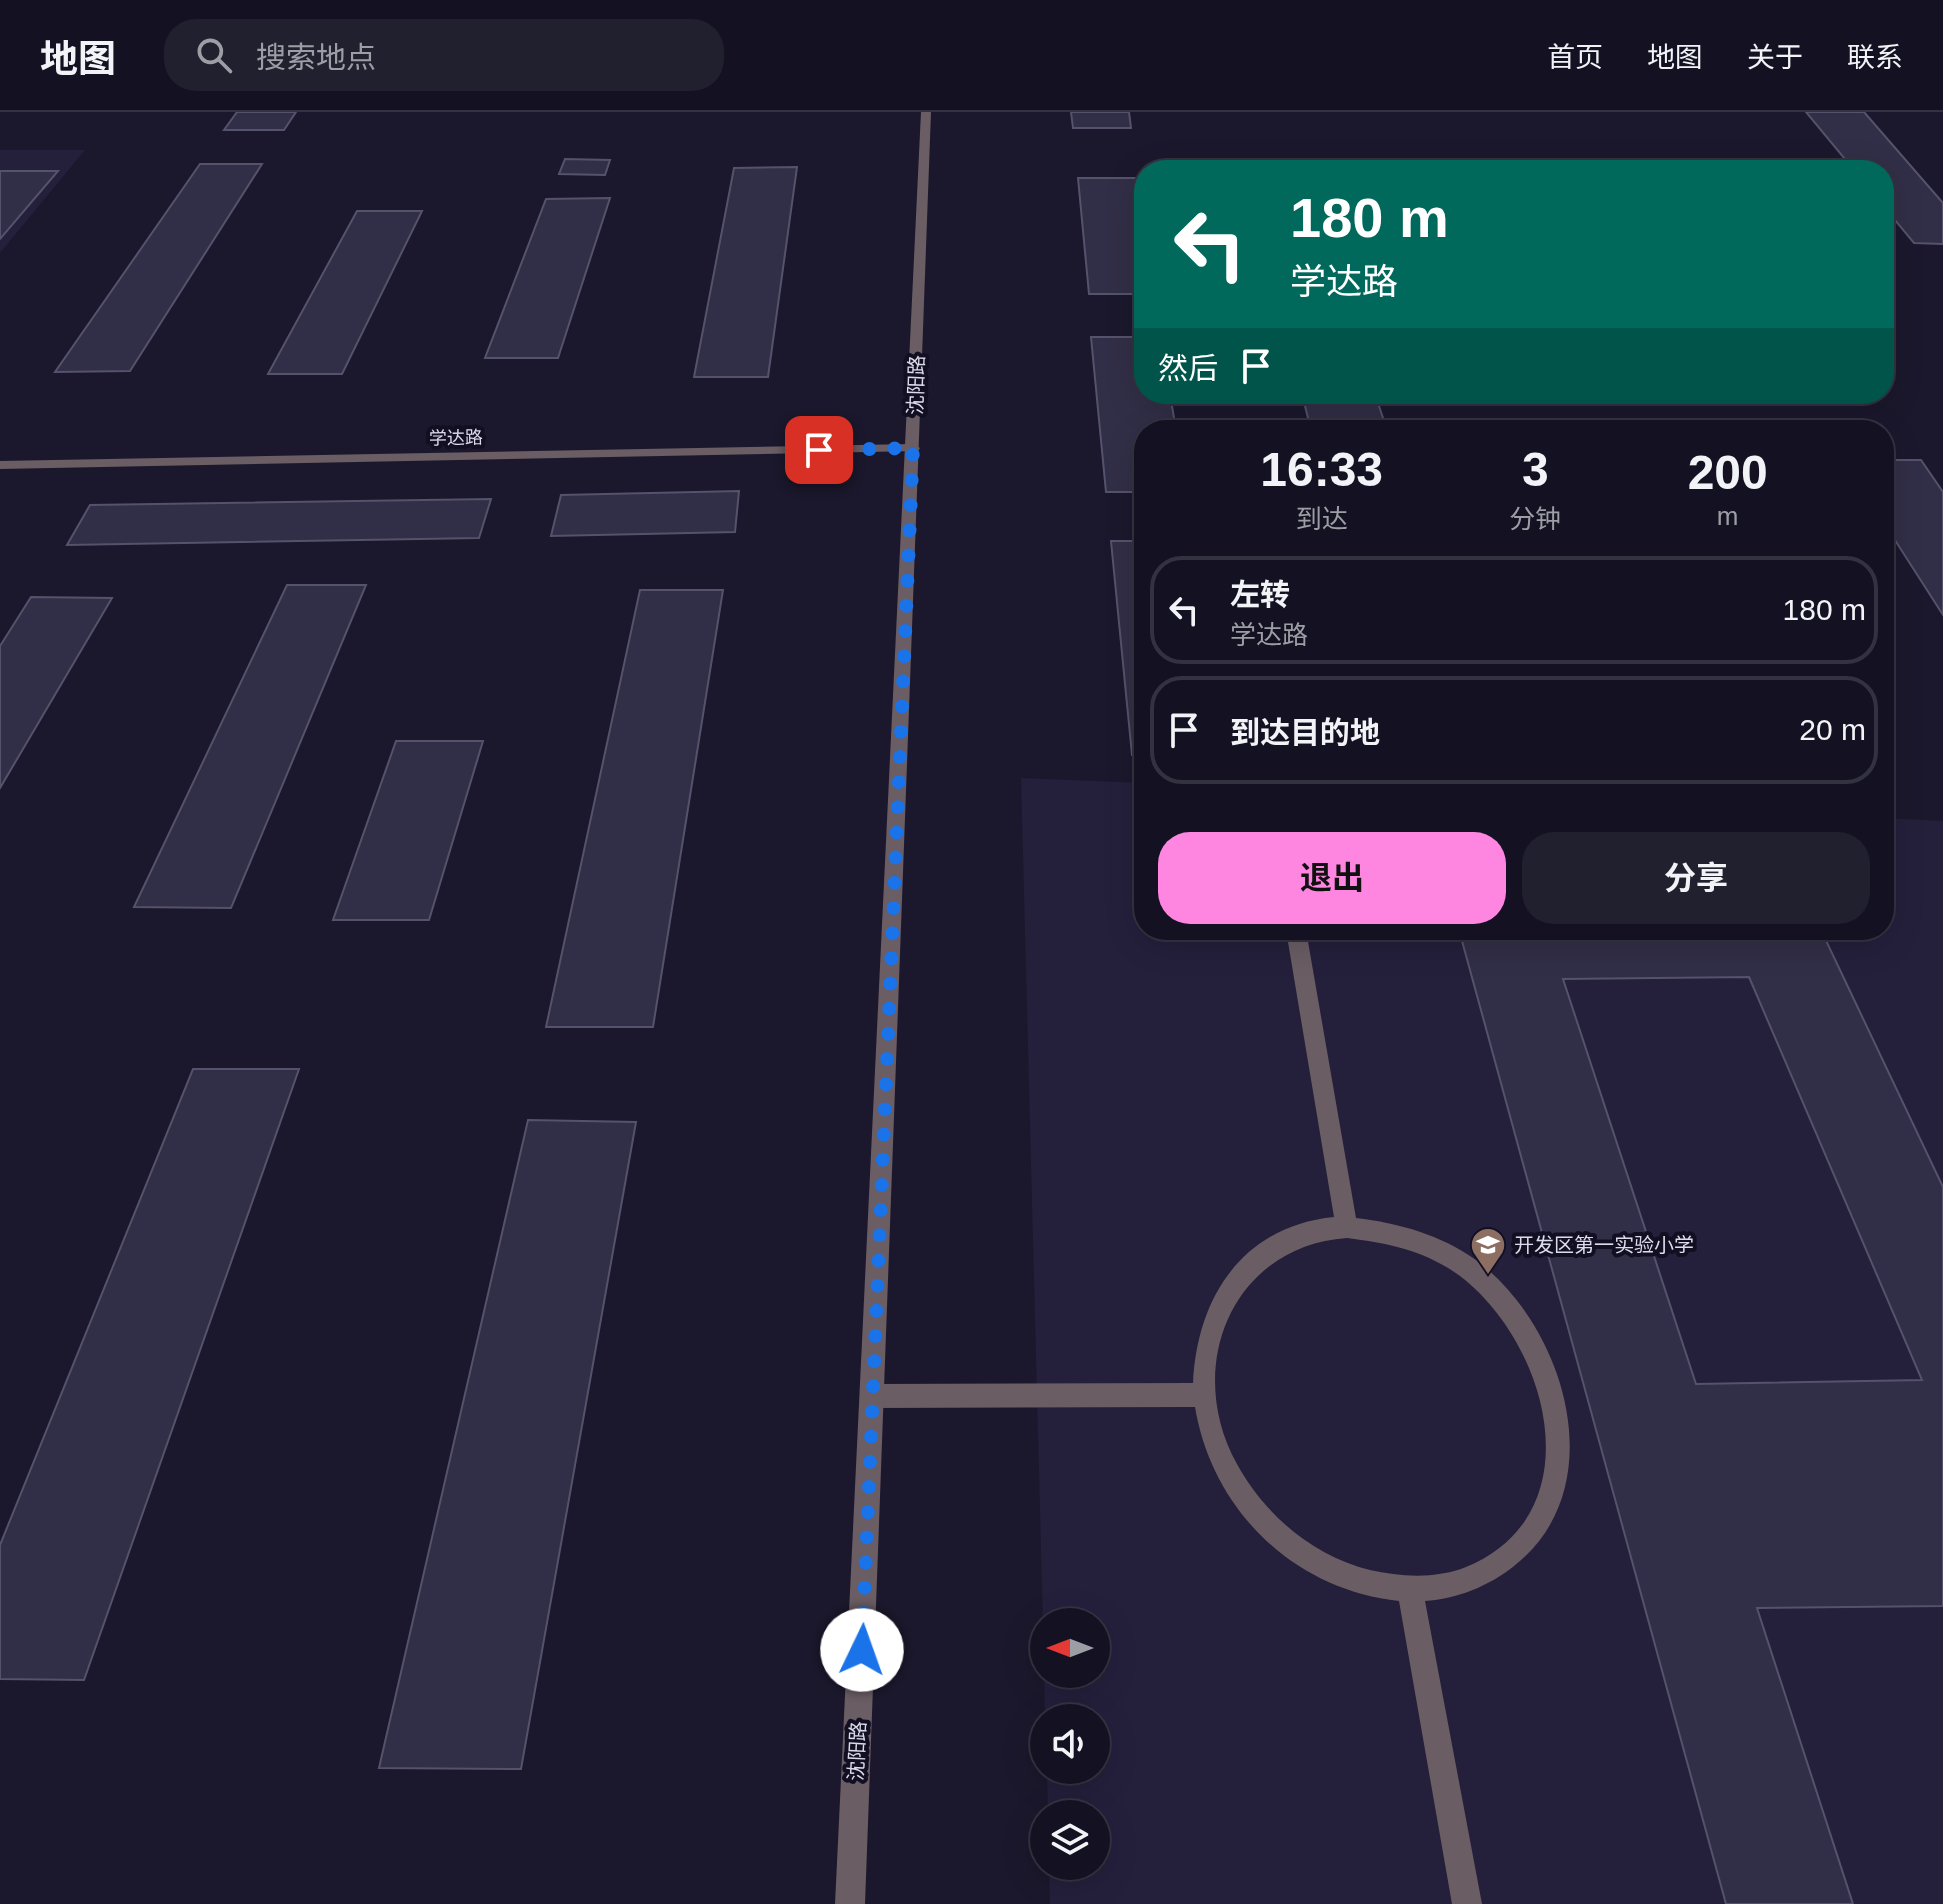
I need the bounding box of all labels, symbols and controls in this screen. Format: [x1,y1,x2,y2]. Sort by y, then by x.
search box [164,19,724,91]
icon: search [192,33,236,77]
text: 地图 [40,38,116,80]
text: 搜索地点 [256,41,376,74]
text: 首页 [1547,42,1603,73]
text: 地图 [1647,42,1703,73]
text: 关于 [1747,42,1803,73]
text: 联系 [1847,42,1903,73]
text: 180 m [1290,186,1449,249]
icon: left [1158,192,1262,296]
text: 学达路 [1290,261,1398,302]
icon: arrive [1234,344,1278,388]
text: 然后 [1158,352,1218,385]
street label: 沈阳路 [904,355,928,415]
pin [785,416,853,484]
street label: 学达路 [429,428,483,448]
icon: arrive [797,428,841,472]
text: 16:33 [1260,443,1383,496]
text: 3 [1522,443,1549,496]
text: 200 [1688,446,1768,499]
text: m [1717,501,1739,531]
text: 到达 [1296,504,1348,534]
text: 分钟 [1509,504,1561,534]
text: 左转 [1230,578,1290,611]
icon: left [1162,588,1206,632]
text: 180 m [1783,593,1866,626]
text: 学达路 [1230,620,1308,650]
icon: arrive [1162,708,1206,752]
text: 20 m [1799,713,1866,746]
text: 到达目的地 [1230,716,1380,749]
button: 退出 [1158,832,1506,924]
button: 分享 [1522,832,1870,924]
school or university icon: 开发区第一实验小学 [1469,1226,1507,1276]
place label: 开发区第一实验小学 [1514,1234,1694,1256]
position arrow [820,1608,904,1692]
north arrow [1030,1608,1110,1688]
map controls [1030,1608,1110,1880]
button: sound [1030,1704,1110,1784]
street label: 沈阳路 [844,1720,870,1782]
button: layers [1030,1800,1110,1880]

